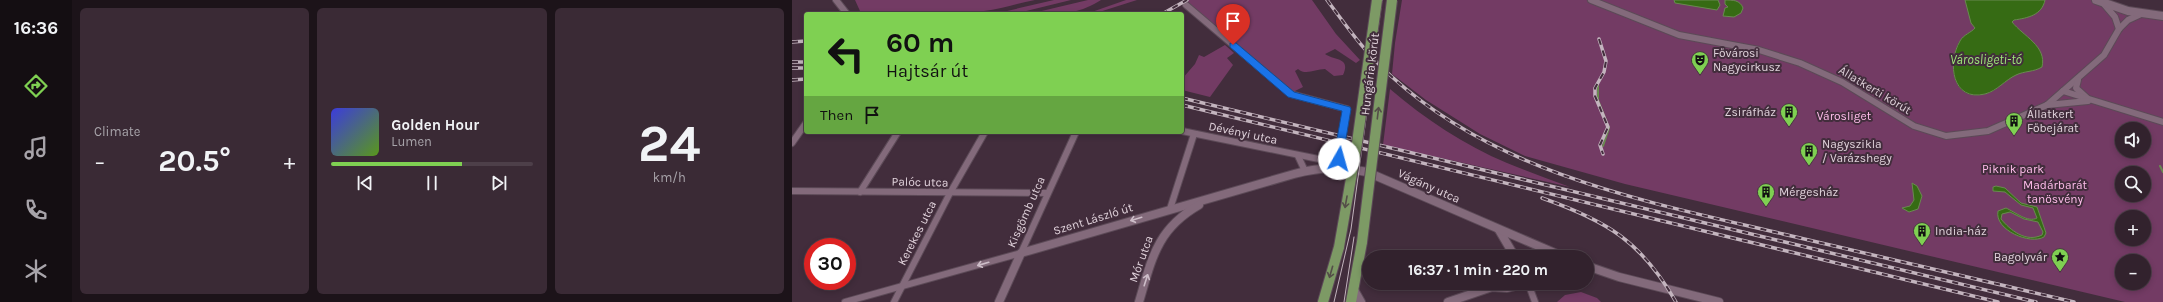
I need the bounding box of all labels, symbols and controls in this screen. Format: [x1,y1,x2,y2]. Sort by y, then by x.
pin [1216,4,1250,45]
icon: arrive [1222,10,1244,32]
text: 16:36 [14,17,58,39]
text: 60 m [886,26,954,59]
icon: left [820,28,872,80]
street label: Hungária körút [1358,32,1382,116]
place label: Fővárosi Nagycirkusz [1713,46,1781,74]
theatre icon: Fővárosi Nagycirkusz [1690,50,1710,75]
water label: Városligeti-tó [1950,52,2023,67]
text: Hajtsár út [886,60,968,82]
street label: Állatkerti körút [1836,62,1915,117]
icon: directions [22,72,50,100]
building icon: Zsiráfház [1779,102,1799,127]
icon: arrive [861,104,883,126]
place label: Zsiráfház [1724,105,1776,119]
text: Then [820,106,853,124]
place label: Állatkert Főbejárat [2027,106,2079,135]
one-way arrow [1374,107,1382,120]
park label: Városliget [1817,109,1872,123]
building icon: Állatkert Főbejárat [2004,111,2024,136]
text: 24 [638,113,701,174]
text: Golden Hour [391,116,479,134]
street label: Dévényi utca [1207,119,1279,147]
map controls [2115,122,2151,290]
button: sound [2115,122,2151,158]
text: Climate [94,124,140,139]
icon: music [22,134,50,162]
text: Lumen [391,134,432,149]
place label: Nagyszikla / Varázshegy [1822,137,1892,165]
position arrow [1318,138,1360,180]
building icon: Nagyszikla / Varázshegy [1799,141,1819,166]
text: 20.5° [158,143,231,179]
text: − [94,149,106,175]
text: + [284,149,295,175]
park label: Piknik park [1982,162,2044,176]
street label: Vágány utca [1396,166,1462,206]
button: search [2115,166,2151,202]
text: km/h [653,170,686,185]
icon: previous [354,172,376,194]
icon: pause [421,172,443,194]
icon: next [488,172,510,194]
street label: Kisgömb utca [1004,174,1048,250]
street label: Palóc utca [891,175,949,189]
park label: Madárbarát tanösvény [2023,178,2087,206]
building icon: Mérgesház [1756,182,1776,207]
place label: Mérgesház [1779,185,1839,199]
one-way arrow [1342,195,1350,208]
icon: phone [22,196,50,224]
street label: Kerekes utca [895,198,939,268]
street label: Szent László út [1052,200,1135,238]
button: + [2115,210,2151,246]
one-way arrow [1129,216,1142,223]
building icon: India-ház [1912,221,1932,246]
place label: India-ház [1935,224,1987,238]
street label: Mór utca [1126,234,1156,284]
speed limit sign: 30 [804,238,856,290]
place icon: Bagolyvár [2050,247,2070,272]
place label: Bagolyvár [1994,250,2048,264]
button: − [2115,254,2151,290]
icon: climate [22,257,50,285]
one-way arrow [977,261,990,268]
text: 16:37 · 1 min · 220 m [1408,261,1548,279]
one-way arrow [1327,266,1334,279]
one-way arrow [1143,274,1150,287]

